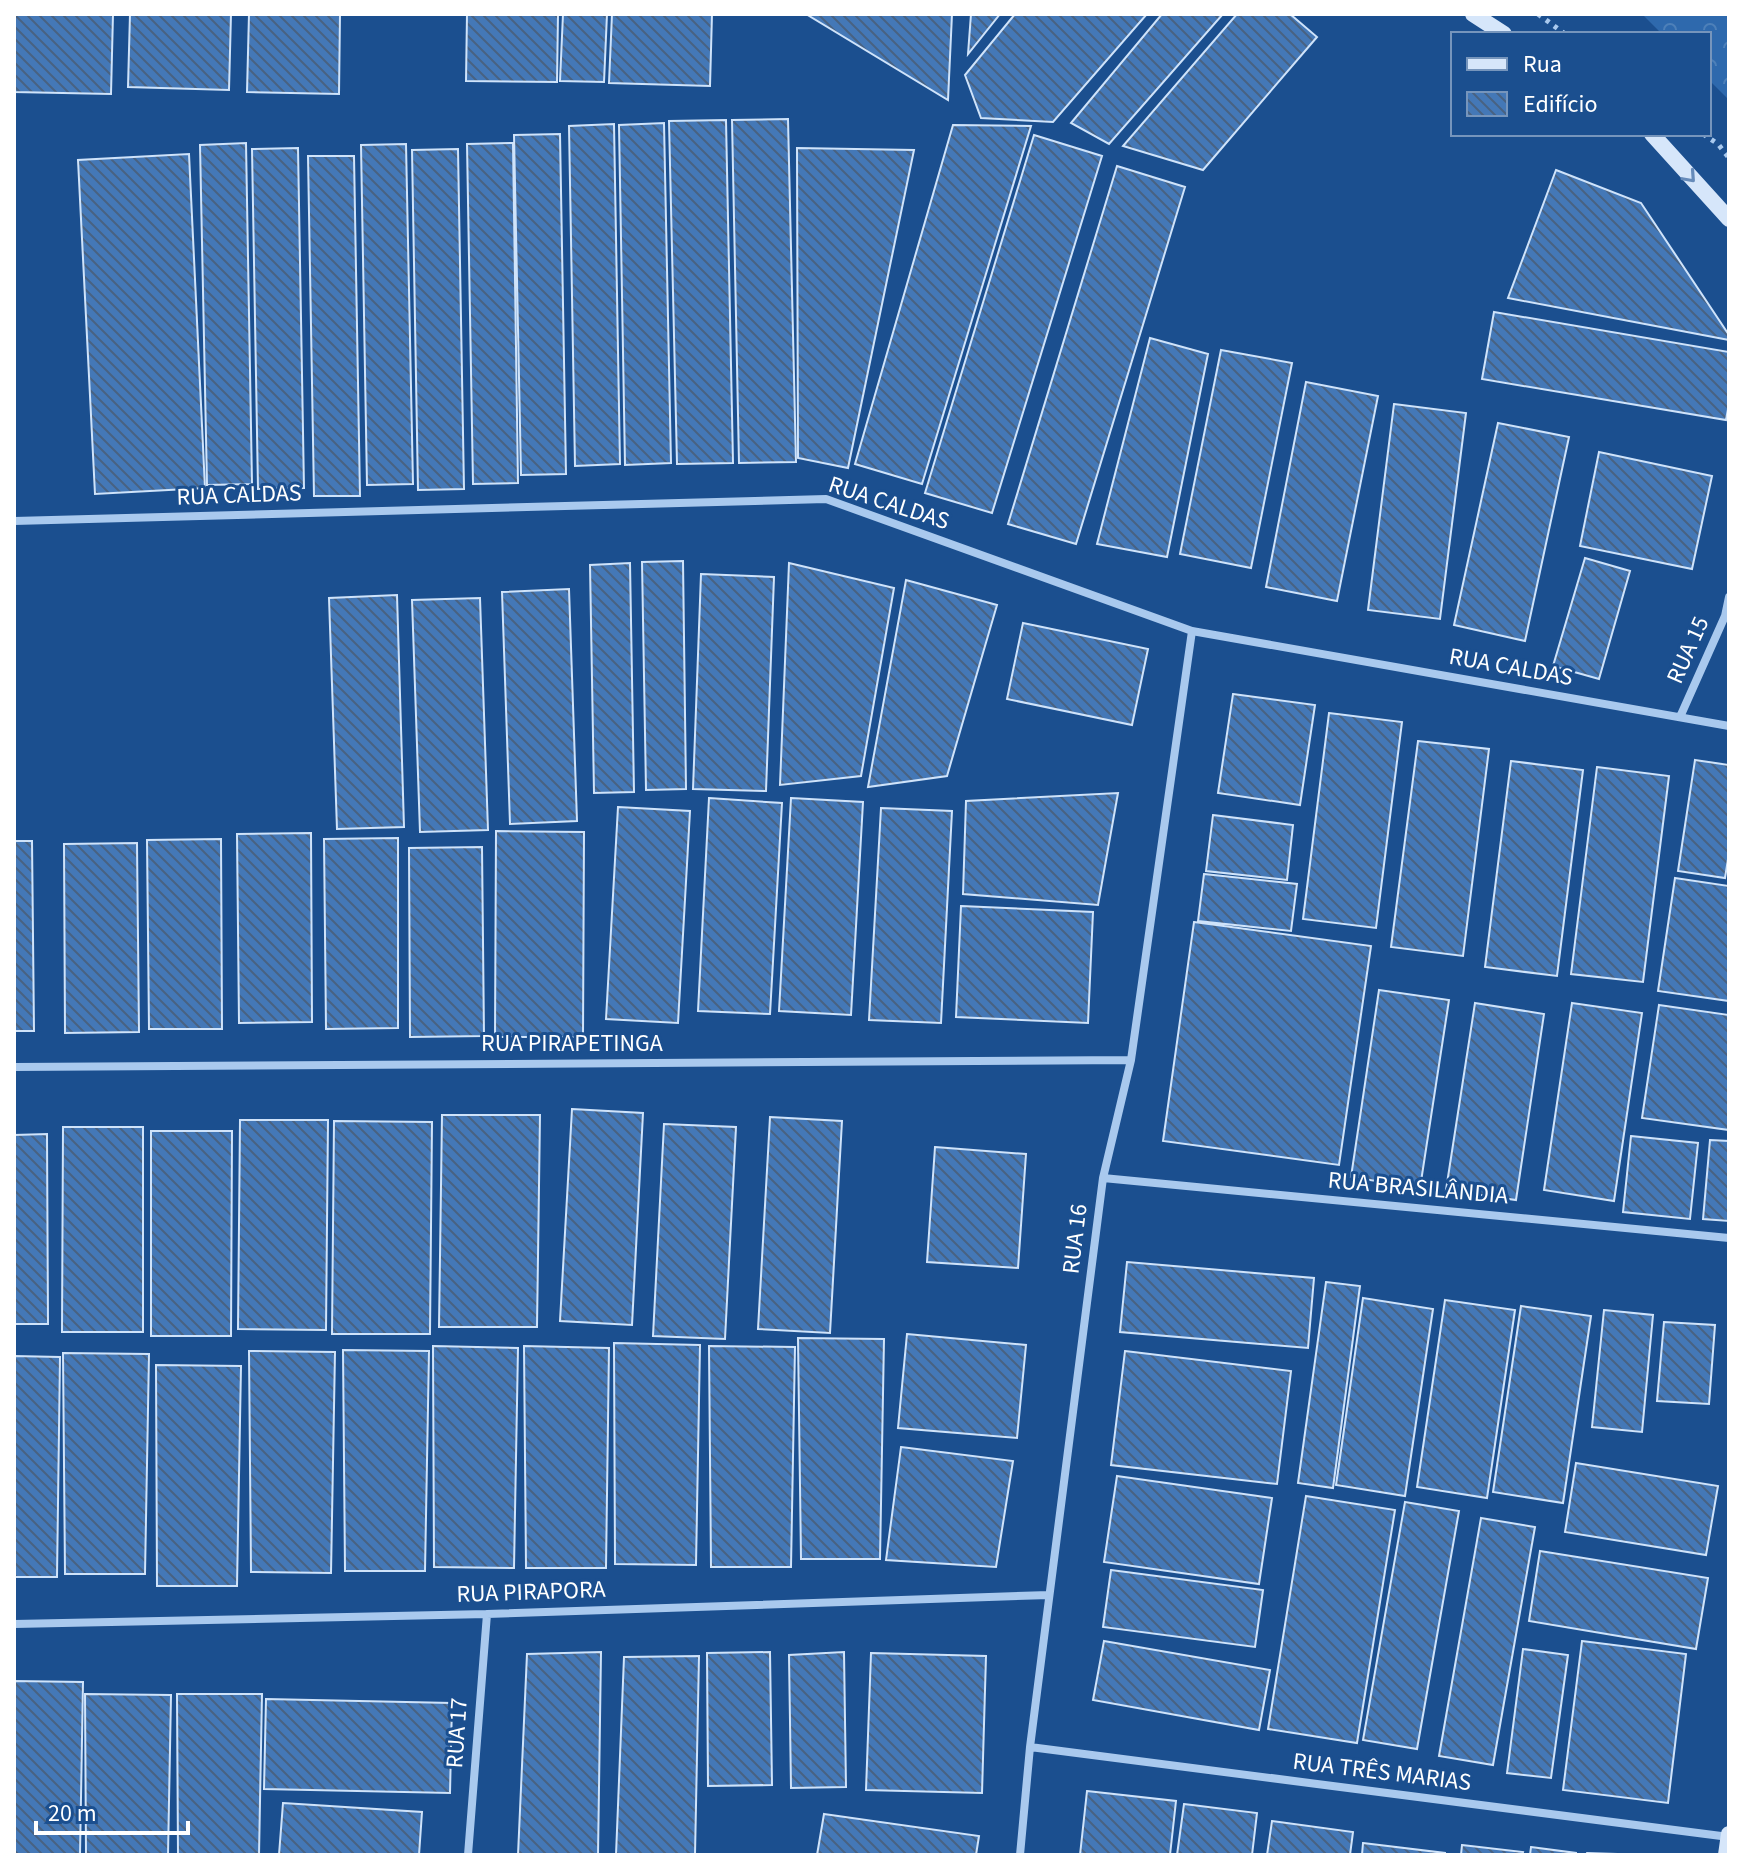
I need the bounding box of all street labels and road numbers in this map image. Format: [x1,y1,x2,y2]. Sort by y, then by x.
street label: RUA CALDAS [824,467,954,539]
street label: RUA CALDAS [176,475,302,515]
street label: RUA 15 [1658,611,1718,689]
street label: RUA CALDAS [1446,639,1576,695]
street label: RUA PIRAPETINGA [481,1026,663,1061]
street label: RUA BRASILÂNDIA [1326,1163,1510,1213]
street label: RUA 16 [1053,1202,1097,1276]
street label: RUA PIRAPORA [456,1572,606,1612]
street label: RUA 17 [437,1697,477,1769]
street label: RUA TRÊS MARIAS [1291,1744,1473,1800]

